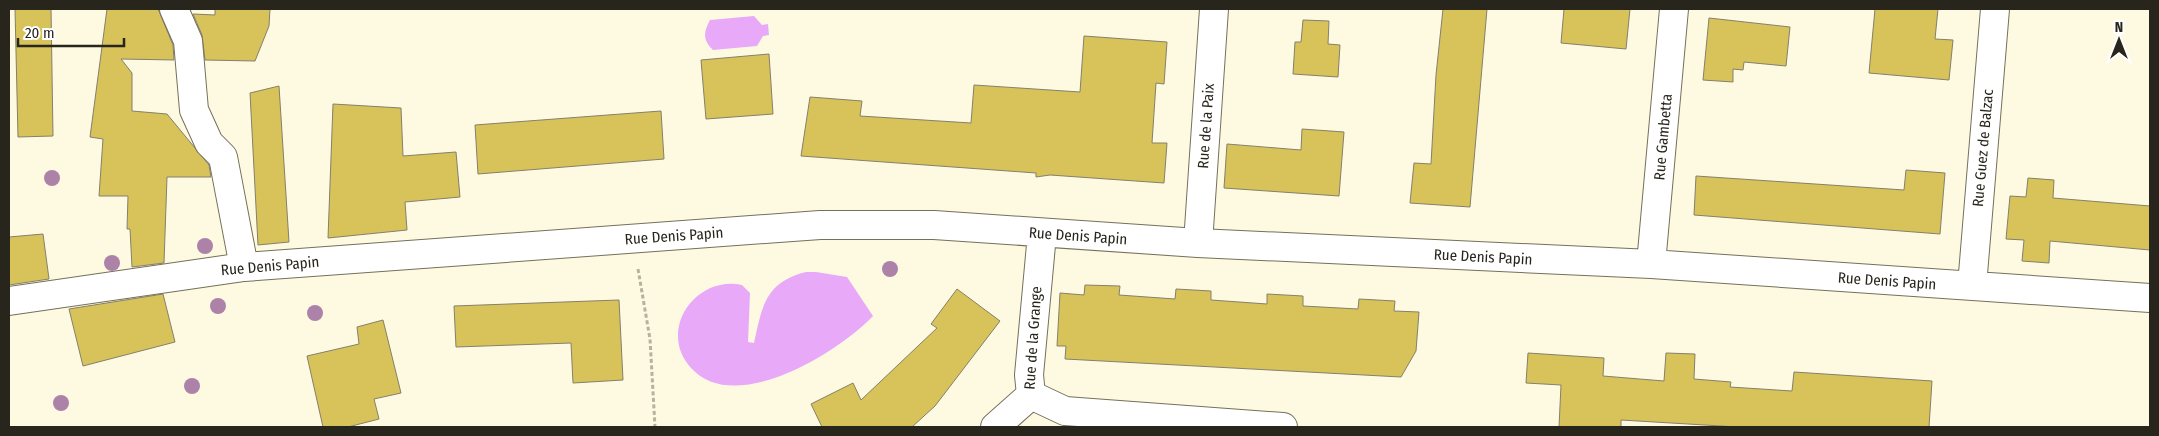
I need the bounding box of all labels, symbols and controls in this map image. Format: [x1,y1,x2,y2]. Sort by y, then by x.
scale bar [18,15,124,47]
north arrow [2094,15,2144,65]
text: N [2115,19,2123,36]
text: 20 m [25,24,55,42]
street label: Rue de la Paix [1194,82,1218,169]
street label: Rue Guez de Balzac [1969,88,1997,208]
street label: Rue Gambetta [1650,93,1676,181]
street label: Rue Denis Papin [624,224,724,248]
street label: Rue Denis Papin [1028,224,1128,248]
street label: Rue Denis Papin [1433,245,1533,269]
street label: Rue Denis Papin [220,253,320,279]
street label: Rue Denis Papin [1837,269,1937,293]
street label: Rue de la Grange [1020,286,1046,390]

